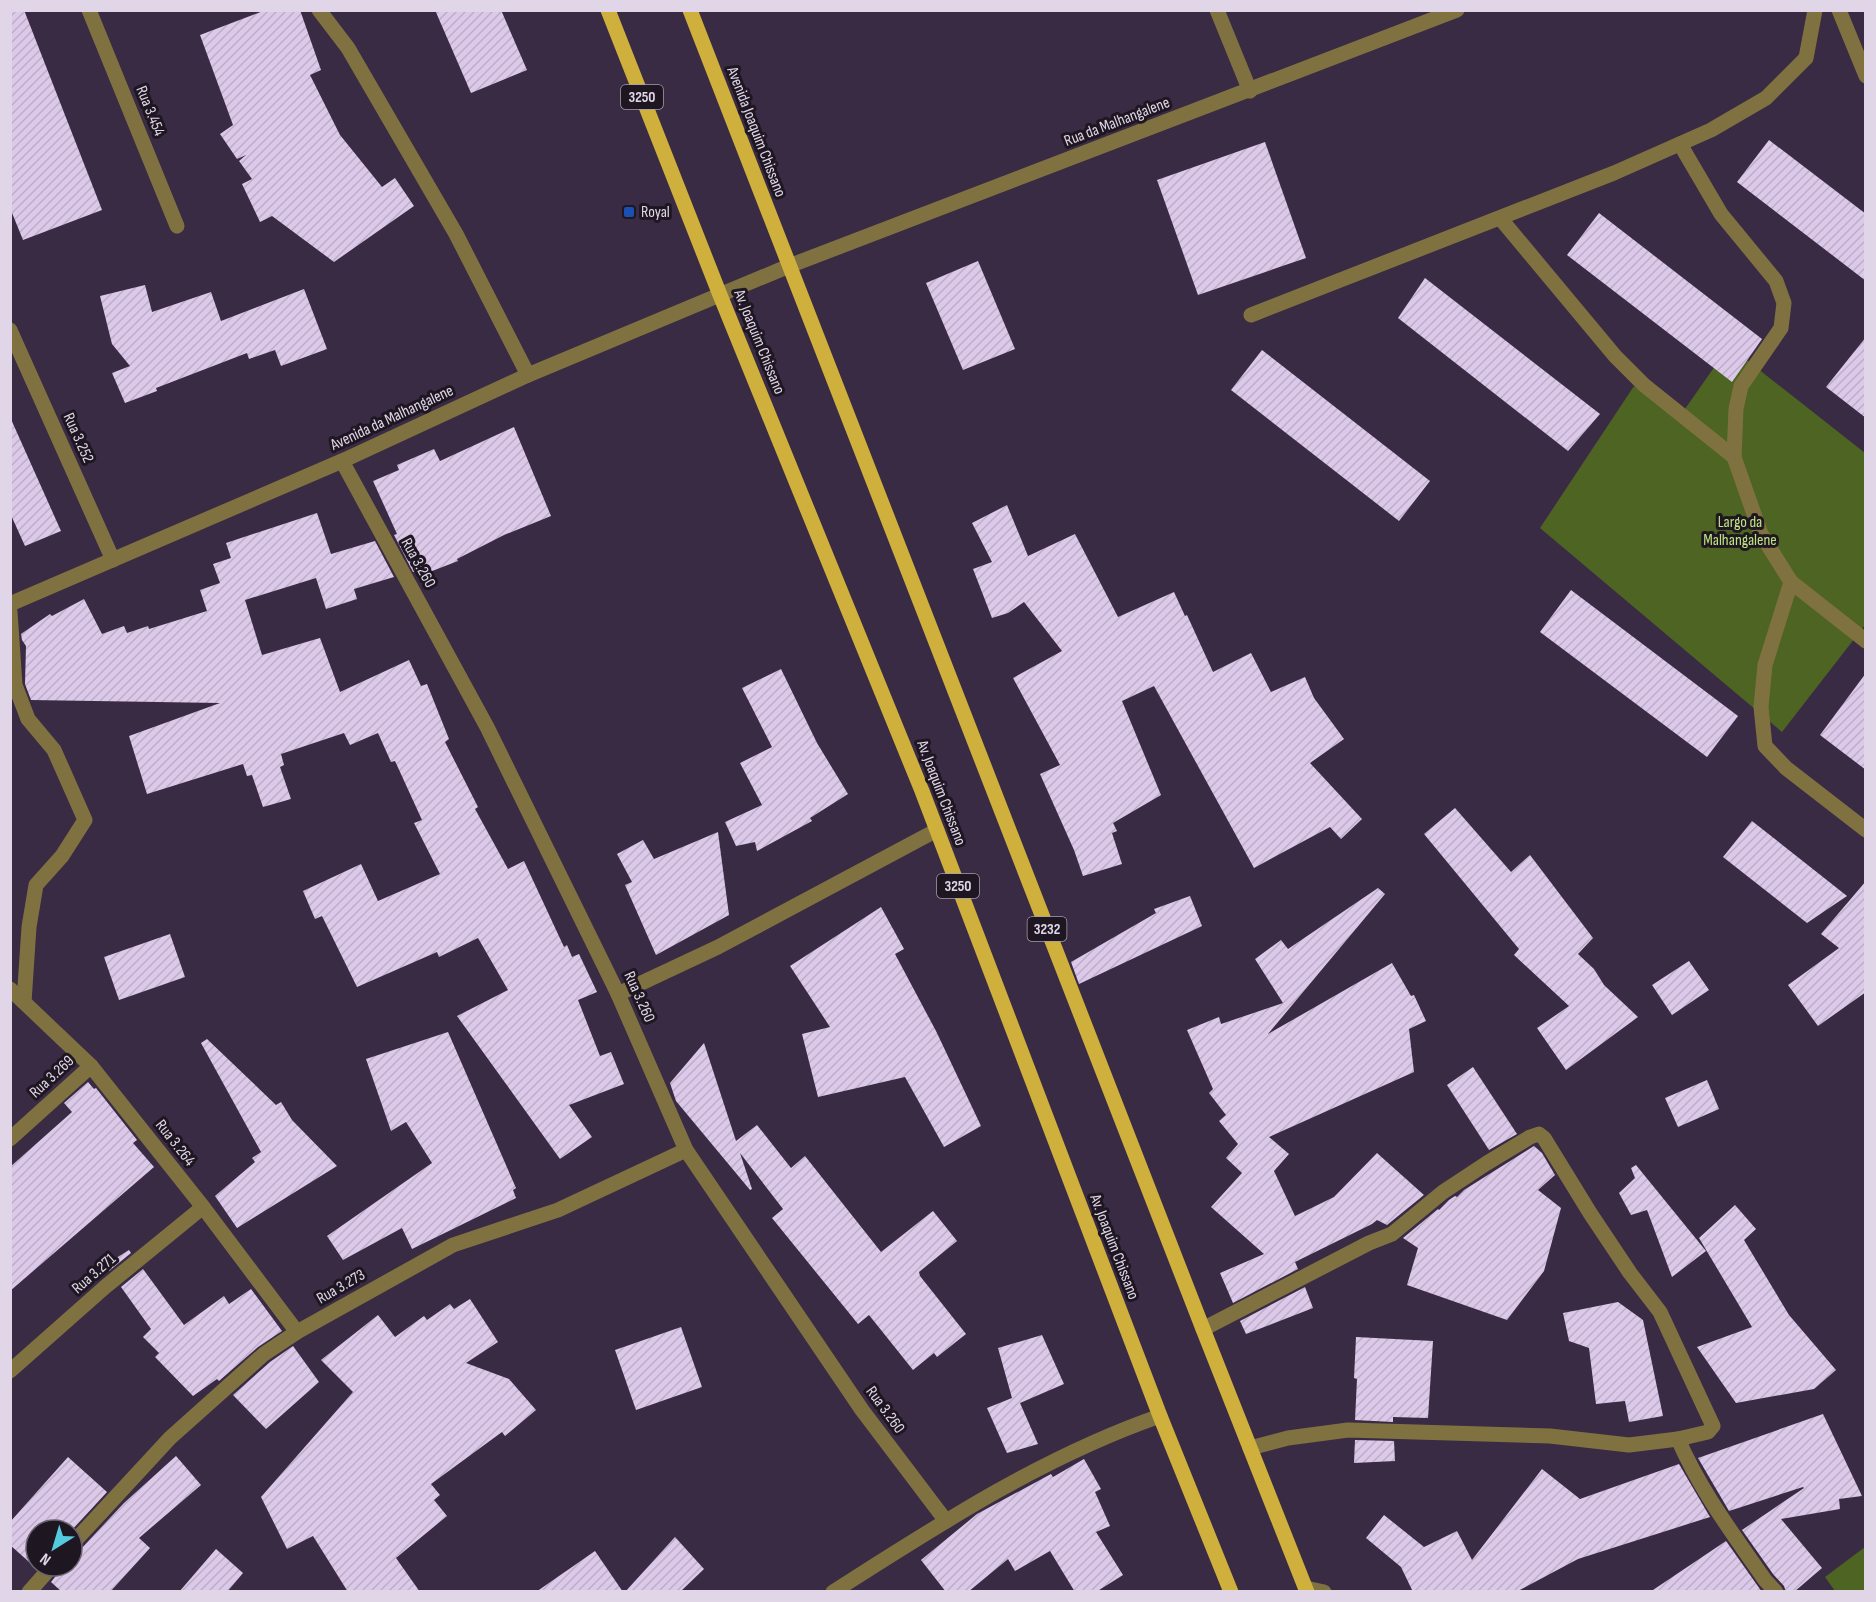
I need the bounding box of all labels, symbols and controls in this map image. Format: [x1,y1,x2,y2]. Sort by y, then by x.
street label: Avenida Joaquim Chissano [722,63,790,200]
street label: Rua 3.454 [131,83,169,139]
road number: 3250 [621,85,663,109]
street label: Rua da Malhangalene [1061,93,1173,151]
place label: Royal [641,203,670,222]
marker: Royal [622,205,636,219]
street label: Av. Joaquim Chissano [729,286,789,397]
street label: Avenida da Malhangalene [327,381,456,455]
street label: Rua 3.252 [59,410,97,466]
park label: Largo da Malhangalene [1703,513,1777,550]
street label: Rua 3.260 [397,535,439,591]
street label: Av. Joaquim Chissano [912,737,970,848]
road number: 3250 [937,874,979,898]
road number: 3232 [1028,917,1066,941]
street label: Rua 3.260 [619,969,659,1025]
street label: Rua 3.269 [26,1052,78,1102]
street label: Rua 3.264 [151,1116,199,1170]
street label: Av. Joaquim Chissano [1085,1191,1143,1302]
street label: Rua 3.271 [68,1250,120,1298]
street label: Rua 3.273 [313,1266,369,1308]
street label: Rua 3.260 [862,1383,908,1437]
north arrow [24,1518,84,1578]
text: N [37,1549,55,1569]

